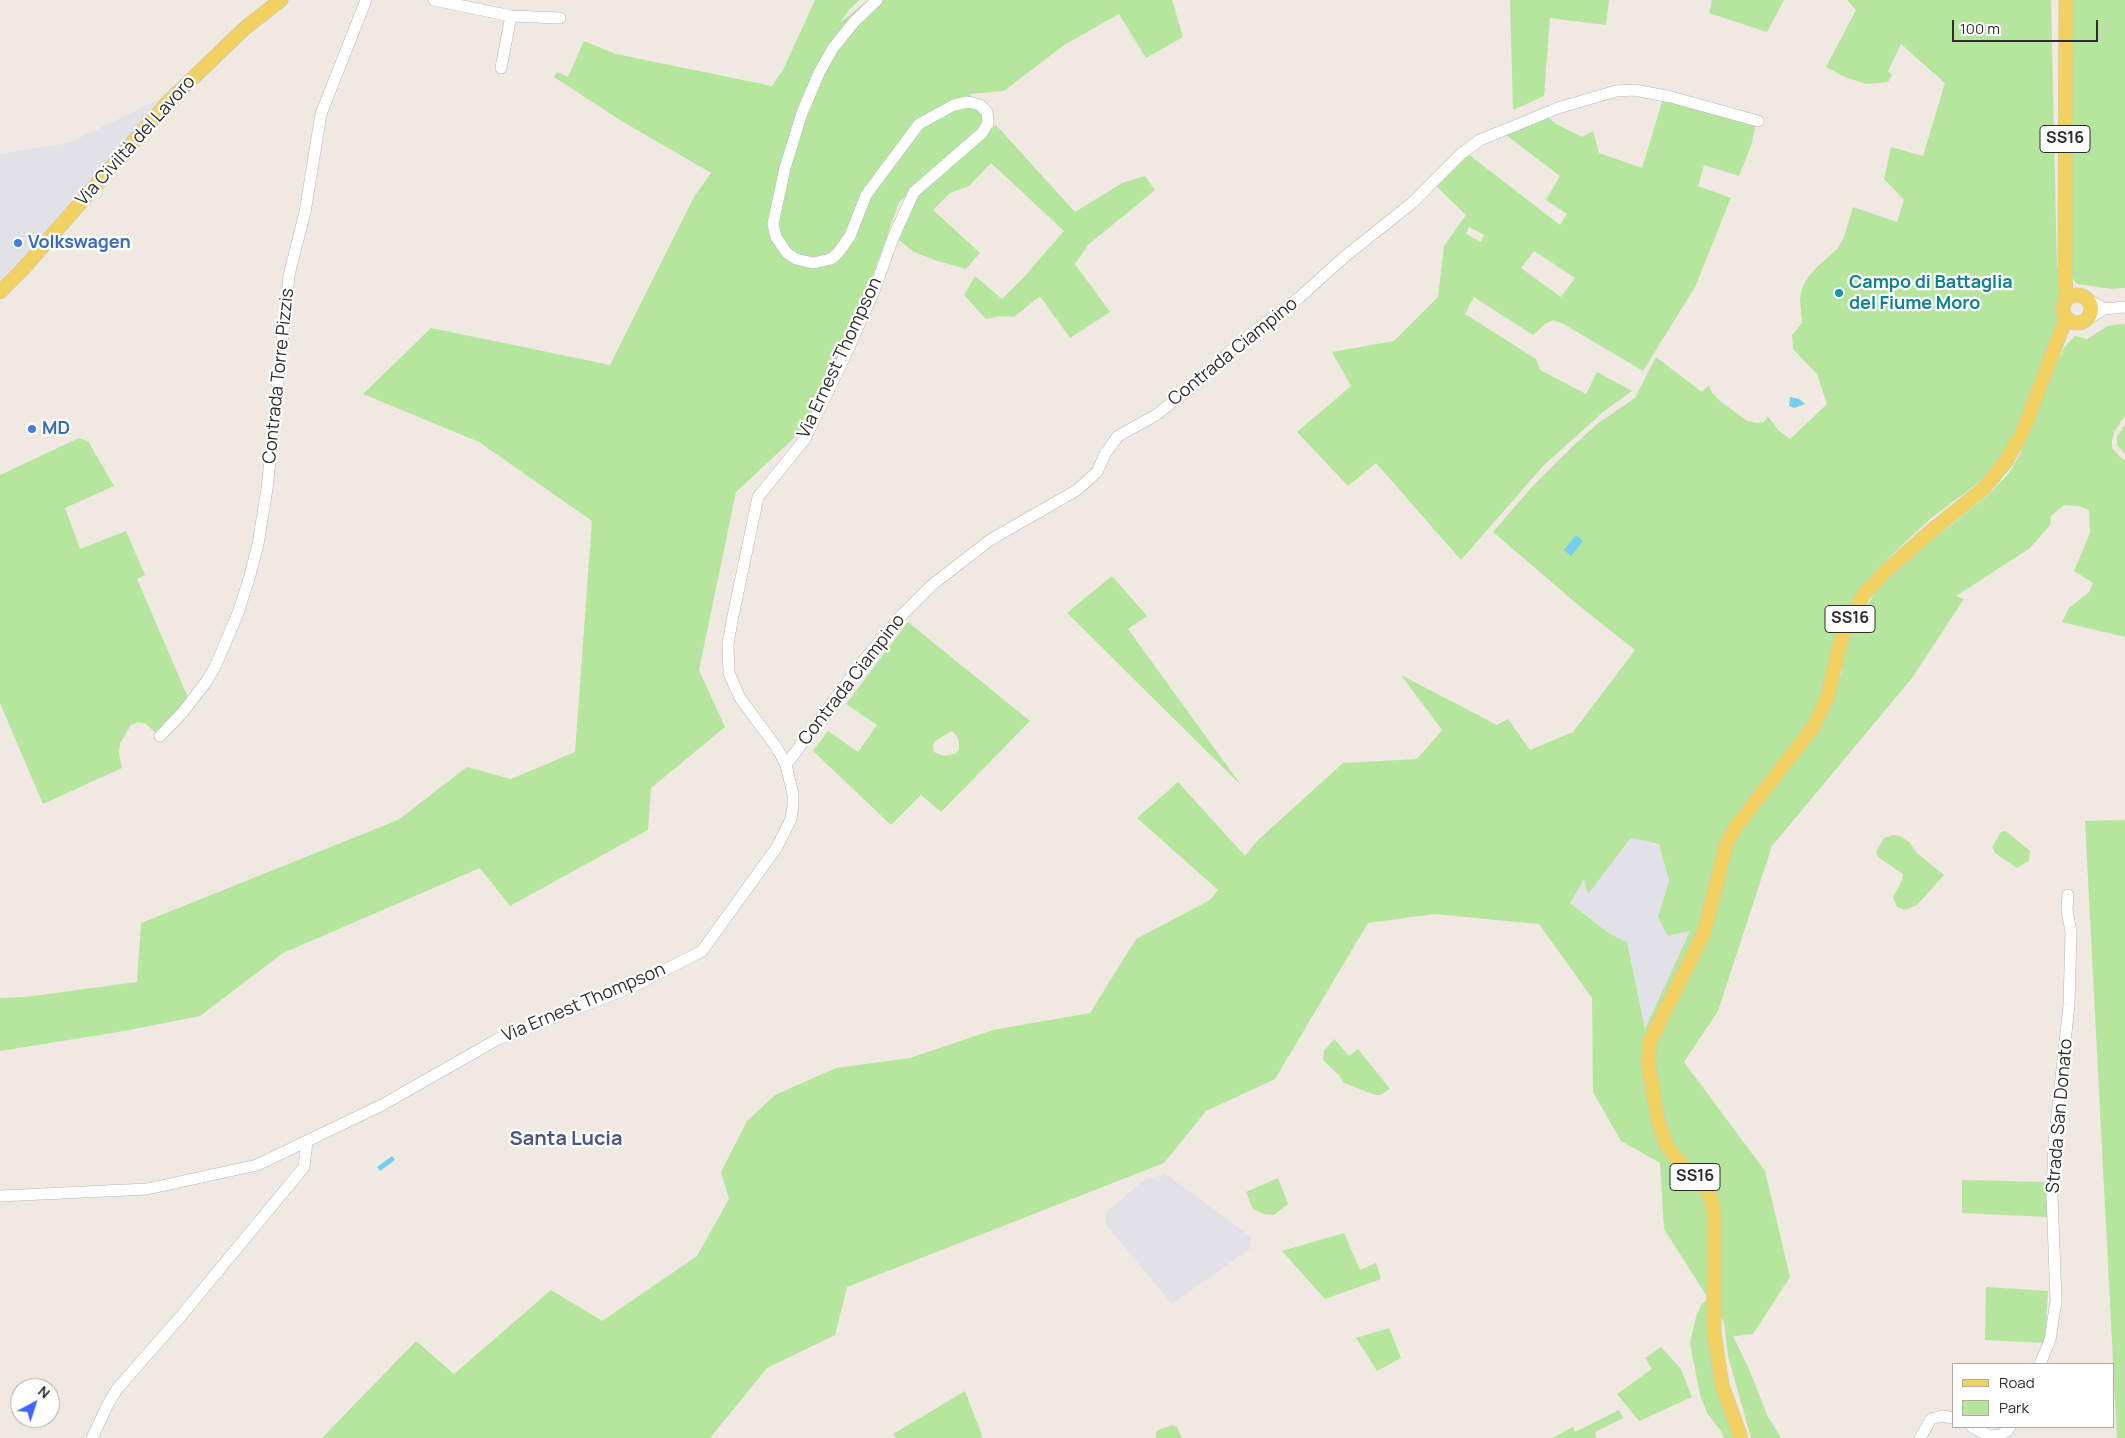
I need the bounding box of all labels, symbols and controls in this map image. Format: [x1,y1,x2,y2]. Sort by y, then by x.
scale bar [1955,10,2101,42]
text: 100 m [1960,18,2000,39]
street label: Via Civiltà del Lavoro [72,71,200,211]
road number: SS16 [2040,126,2090,152]
place label: Volkswagen [28,232,131,254]
marker: Volkswagen [12,237,24,249]
place label: Campo di Battaglia del Fiume Moro [1849,272,2013,314]
street label: Via Ernest Thompson [793,274,887,442]
street label: Contrada Torre Pizzis [259,287,299,465]
marker: Campo di Battaglia del Fiume Moro [1833,287,1845,299]
street label: Contrada Ciampino [1164,293,1302,411]
place label: MD [42,418,70,440]
marker: MD [26,423,38,435]
road number: SS16 [1825,606,1875,632]
street label: Contrada Ciampino [794,610,910,750]
street label: Via Ernest Thompson [499,959,669,1047]
street label: Strada San Donato [2042,1038,2078,1194]
district label: Santa Lucia [510,1127,622,1151]
road number: SS16 [1670,1164,1720,1190]
legend [1952,1363,2115,1428]
text: Road [1999,1372,2035,1393]
north arrow [10,1378,60,1428]
text: N [34,1381,54,1402]
text: Park [1999,1397,2029,1418]

